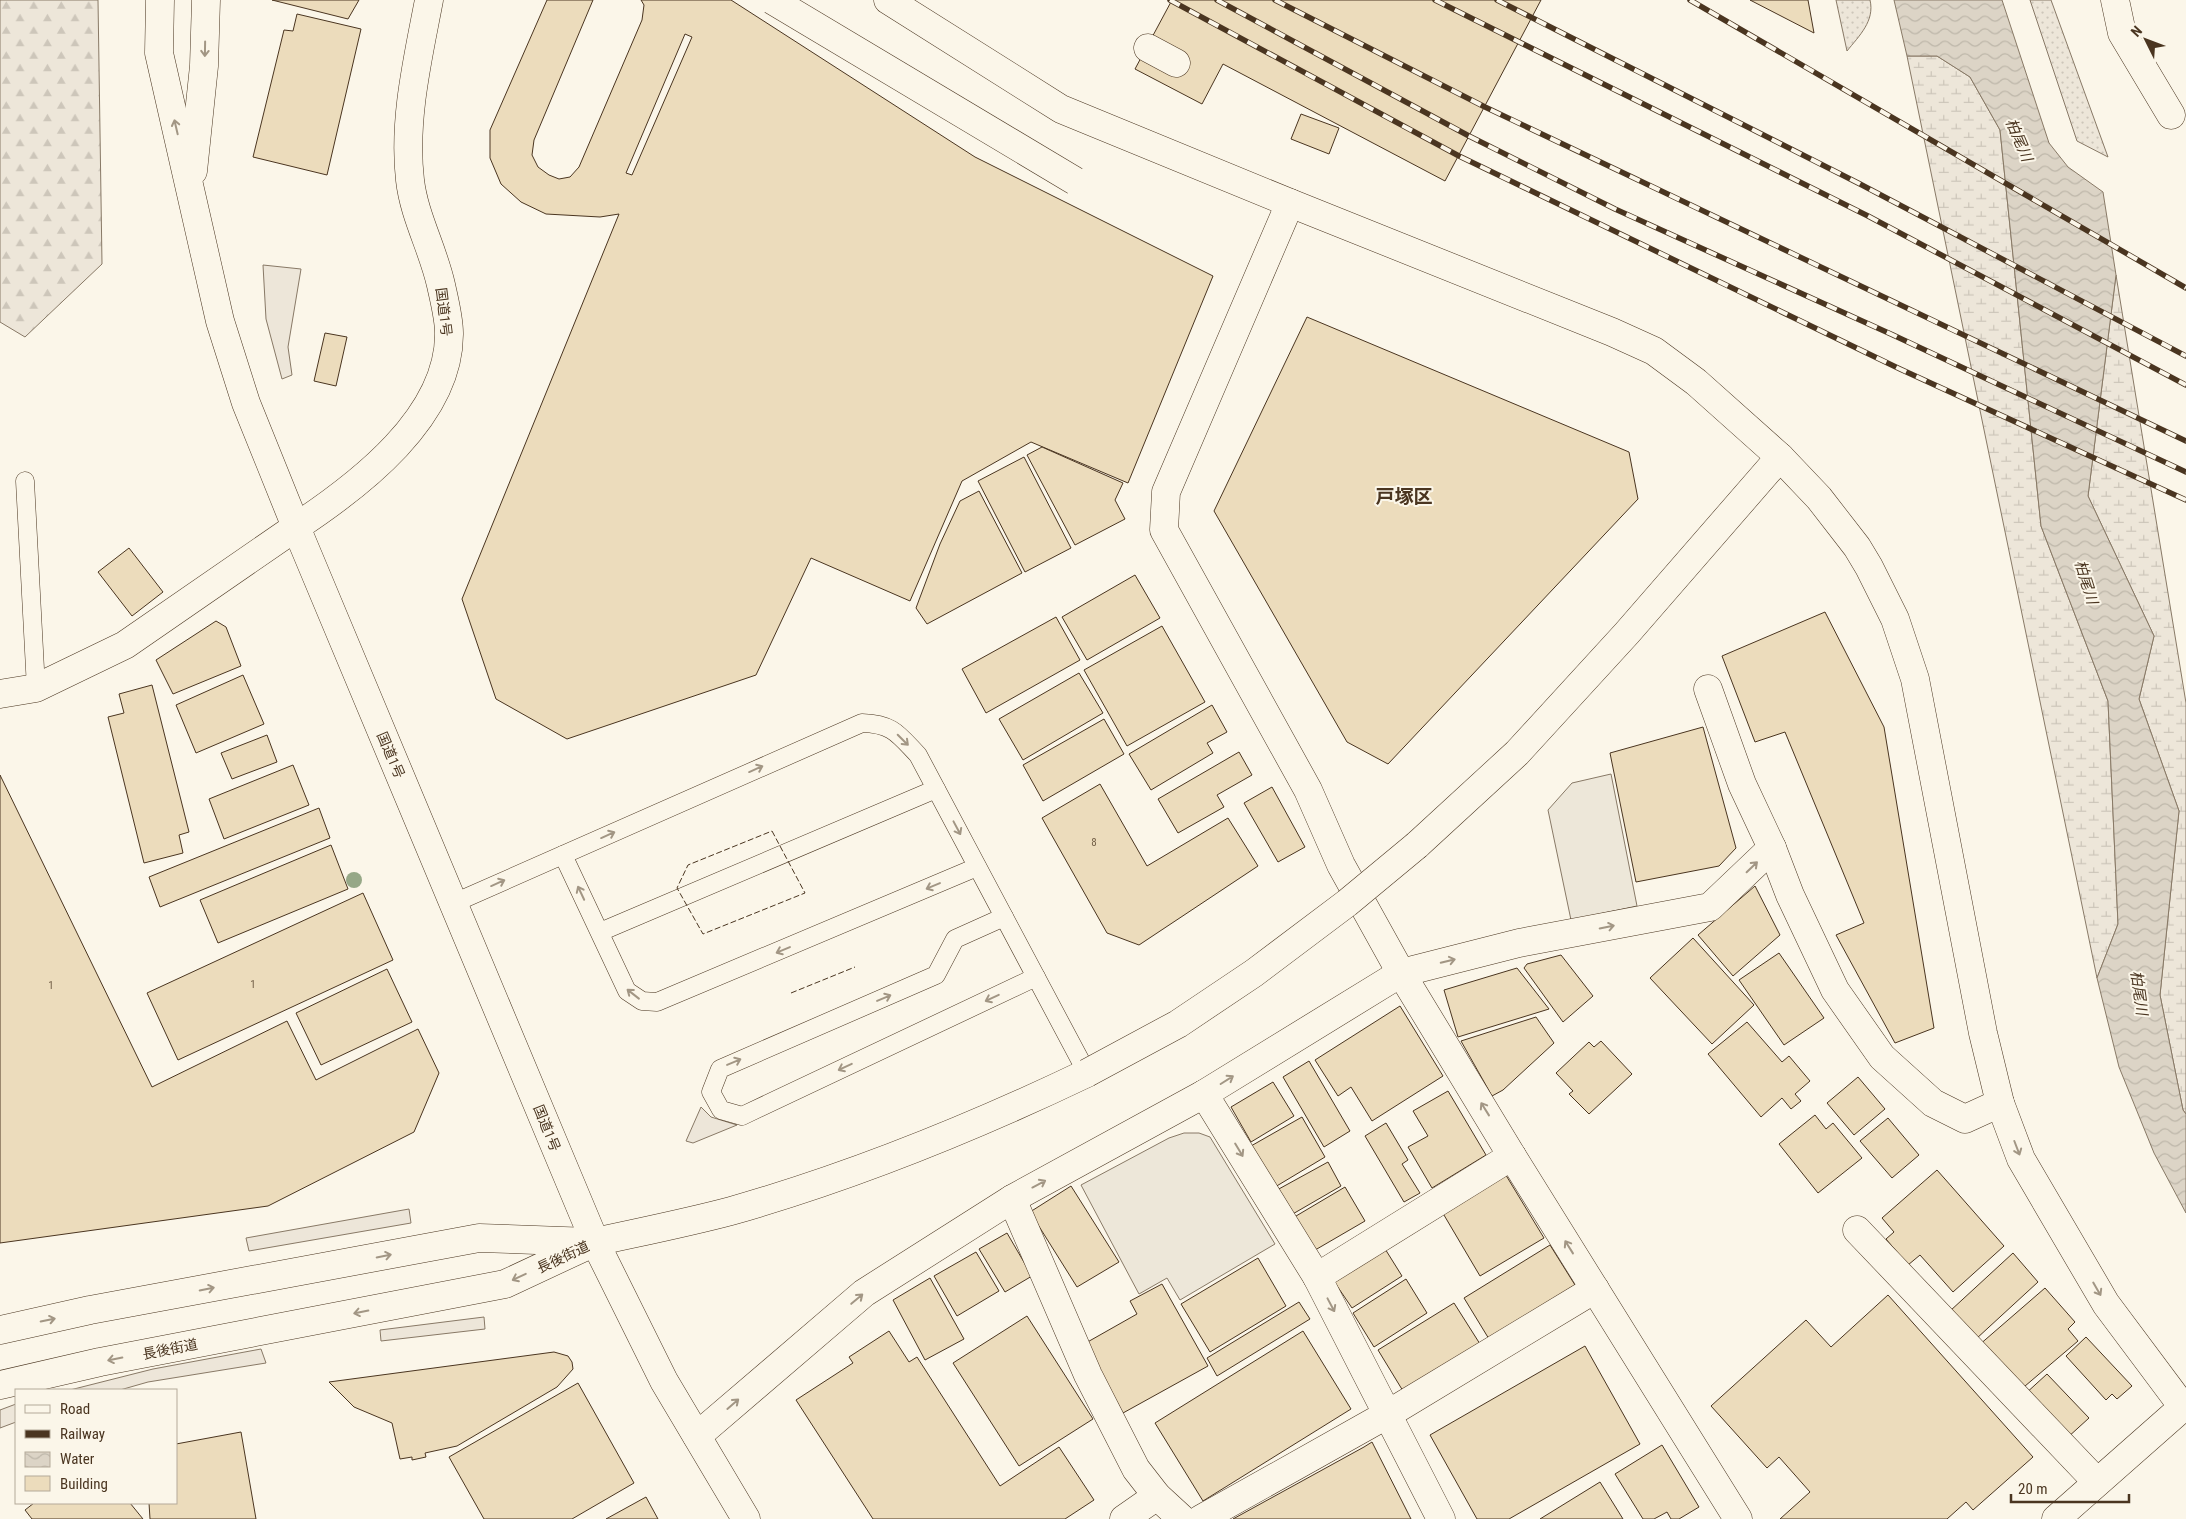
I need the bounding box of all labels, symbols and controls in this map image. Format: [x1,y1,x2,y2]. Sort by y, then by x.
north arrow [2121,15,2171,65]
text: N [2128,23,2145,40]
one-way arrow [200,40,210,56]
water label: 柏尾川 [2002,116,2037,166]
one-way arrow [171,120,180,136]
street label: 国道1号 [433,287,455,337]
district label: 戸塚区 [1375,485,1433,508]
water label: 柏尾川 [2071,558,2102,608]
street label: 国道1号 [374,729,408,781]
one-way arrow [897,734,910,746]
one-way arrow [748,764,763,774]
one-way arrow [953,820,962,835]
one-way arrow [600,830,615,839]
house number: 8 [1091,836,1097,849]
one-way arrow [1745,861,1758,873]
one-way arrow [490,878,505,888]
one-way arrow [926,882,941,892]
one-way arrow [576,886,586,901]
one-way arrow [1599,921,1615,931]
one-way arrow [776,946,791,955]
one-way arrow [1440,956,1456,965]
water label: 柏尾川 [2127,969,2151,1019]
house number: 1 [250,978,256,991]
house number: 1 [48,979,54,992]
one-way arrow [627,989,640,1000]
one-way arrow [876,993,891,1003]
one-way arrow [985,994,1000,1003]
one-way arrow [726,1057,741,1067]
one-way arrow [838,1063,853,1073]
one-way arrow [1219,1074,1233,1084]
street label: 国道1号 [530,1102,564,1154]
one-way arrow [1479,1102,1489,1116]
one-way arrow [2013,1140,2023,1155]
one-way arrow [1234,1143,1244,1157]
one-way arrow [1031,1179,1046,1188]
street label: 長後街道 [534,1238,592,1276]
one-way arrow [1564,1241,1574,1255]
one-way arrow [376,1250,392,1260]
one-way arrow [512,1273,527,1283]
one-way arrow [2093,1282,2103,1296]
one-way arrow [199,1283,215,1293]
one-way arrow [851,1293,864,1305]
one-way arrow [1327,1297,1336,1312]
one-way arrow [353,1308,369,1317]
one-way arrow [39,1314,55,1324]
street label: 長後街道 [141,1336,199,1362]
one-way arrow [108,1355,124,1365]
legend [15,1389,178,1504]
one-way arrow [727,1398,740,1409]
text: Road [60,1400,90,1418]
text: Railway [60,1425,105,1443]
text: Water [60,1450,95,1468]
scale bar [2011,1472,2128,1504]
text: Building [60,1475,108,1493]
text: 20 m [2018,1480,2048,1498]

